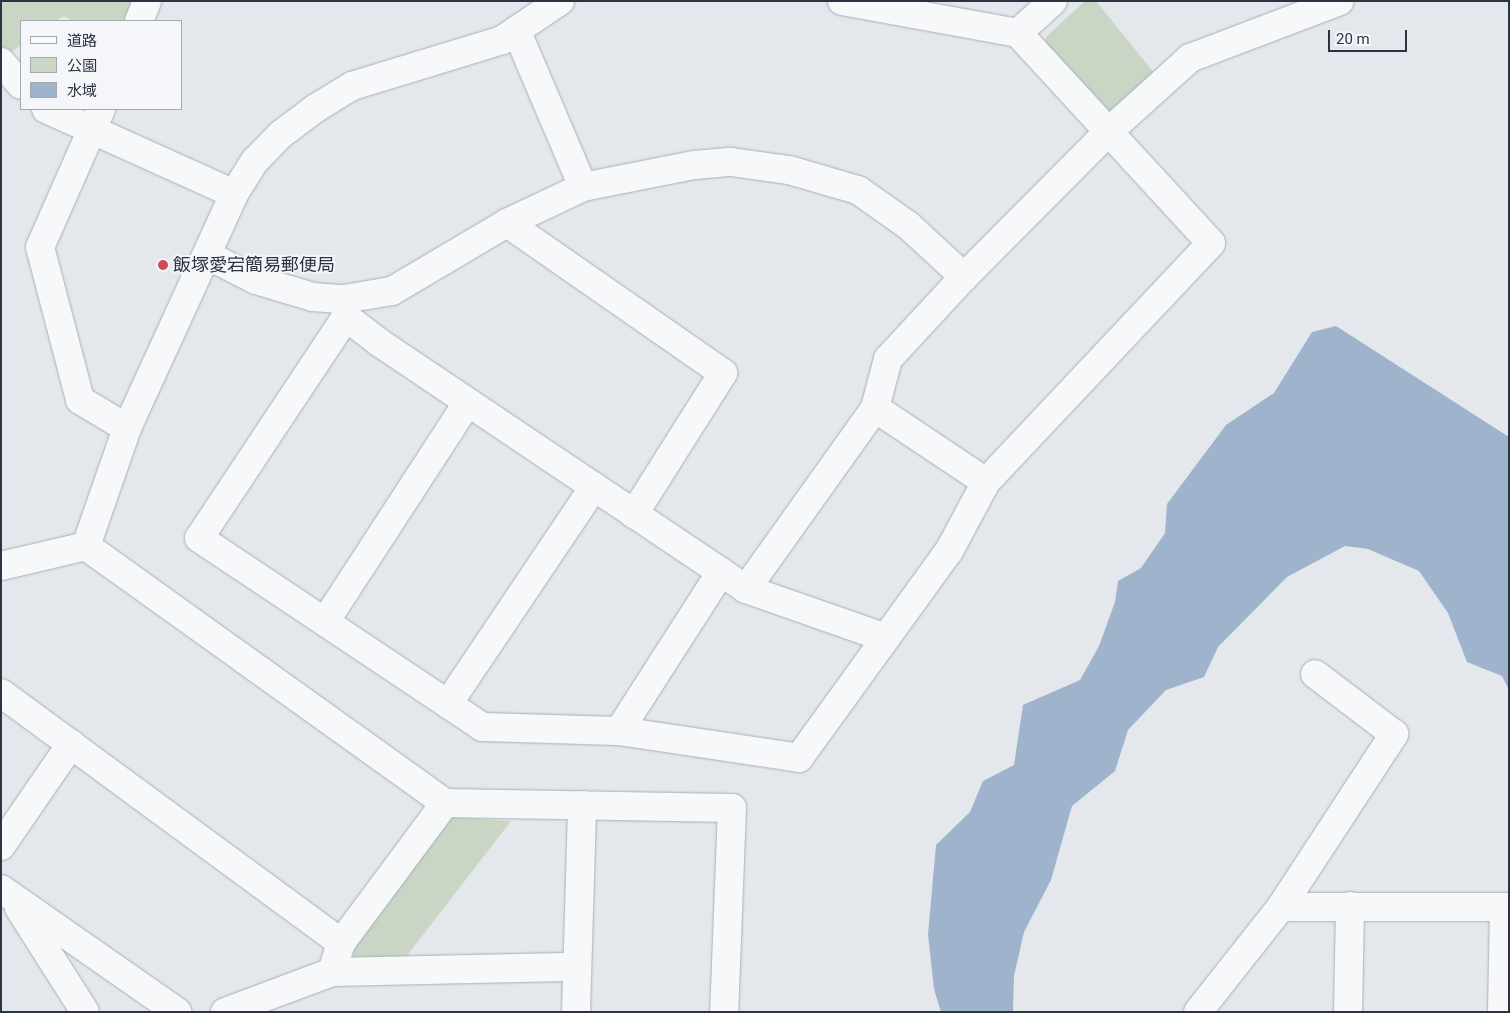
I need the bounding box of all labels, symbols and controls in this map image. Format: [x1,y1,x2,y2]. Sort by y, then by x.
legend [20,20,182,110]
scale bar [1330,20,1409,52]
text: 20 m [1336,30,1370,48]
text: 道路 [67,32,97,50]
text: 公園 [67,57,97,75]
text: 水域 [67,82,97,100]
place label: 飯塚愛宕簡易郵便局 [173,254,335,276]
marker: 飯塚愛宕簡易郵便局 [157,259,169,271]

